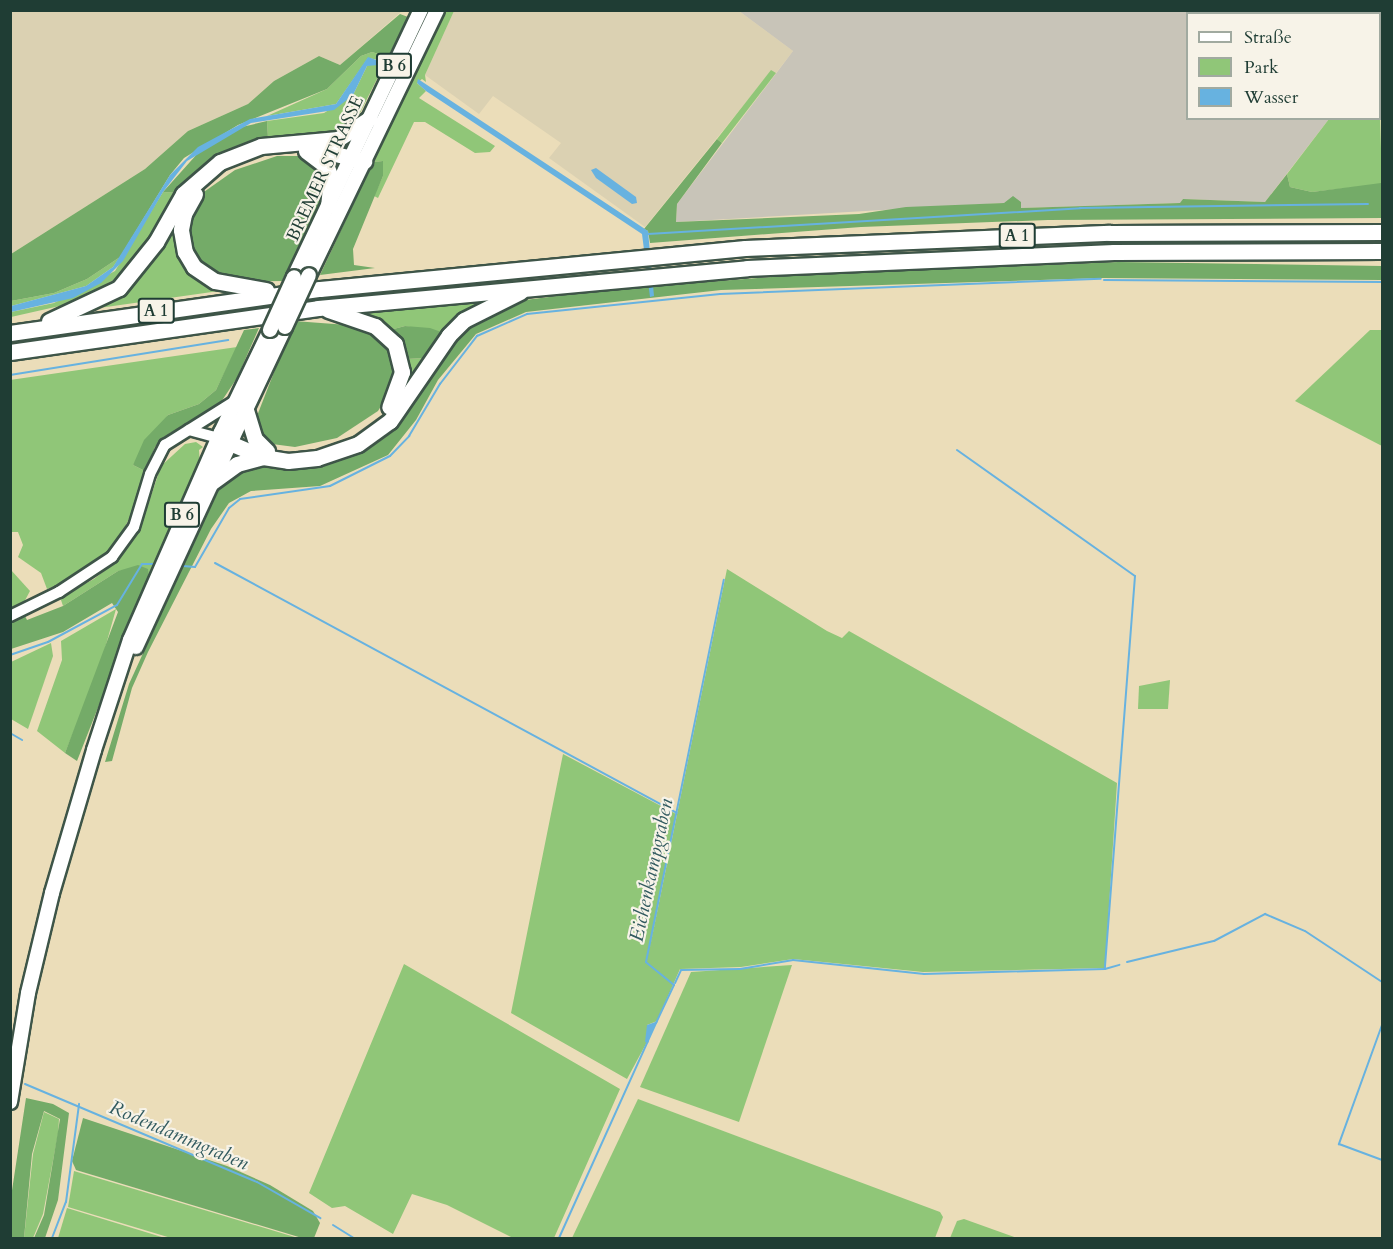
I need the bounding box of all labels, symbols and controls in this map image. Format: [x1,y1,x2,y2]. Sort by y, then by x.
legend [1186,12,1381,120]
text: Straße [1244,25,1292,50]
road number: B 6 [374,53,414,79]
text: Park [1244,55,1279,80]
text: Wasser [1244,85,1298,110]
street label: BREMER STRASSE [283,93,369,245]
road number: A 1 [998,223,1036,249]
road number: A 1 [136,298,176,324]
road number: B 6 [162,502,201,528]
water label: Eichenkampgraben [624,796,678,944]
water label: Rodendammgraben [106,1095,252,1175]

